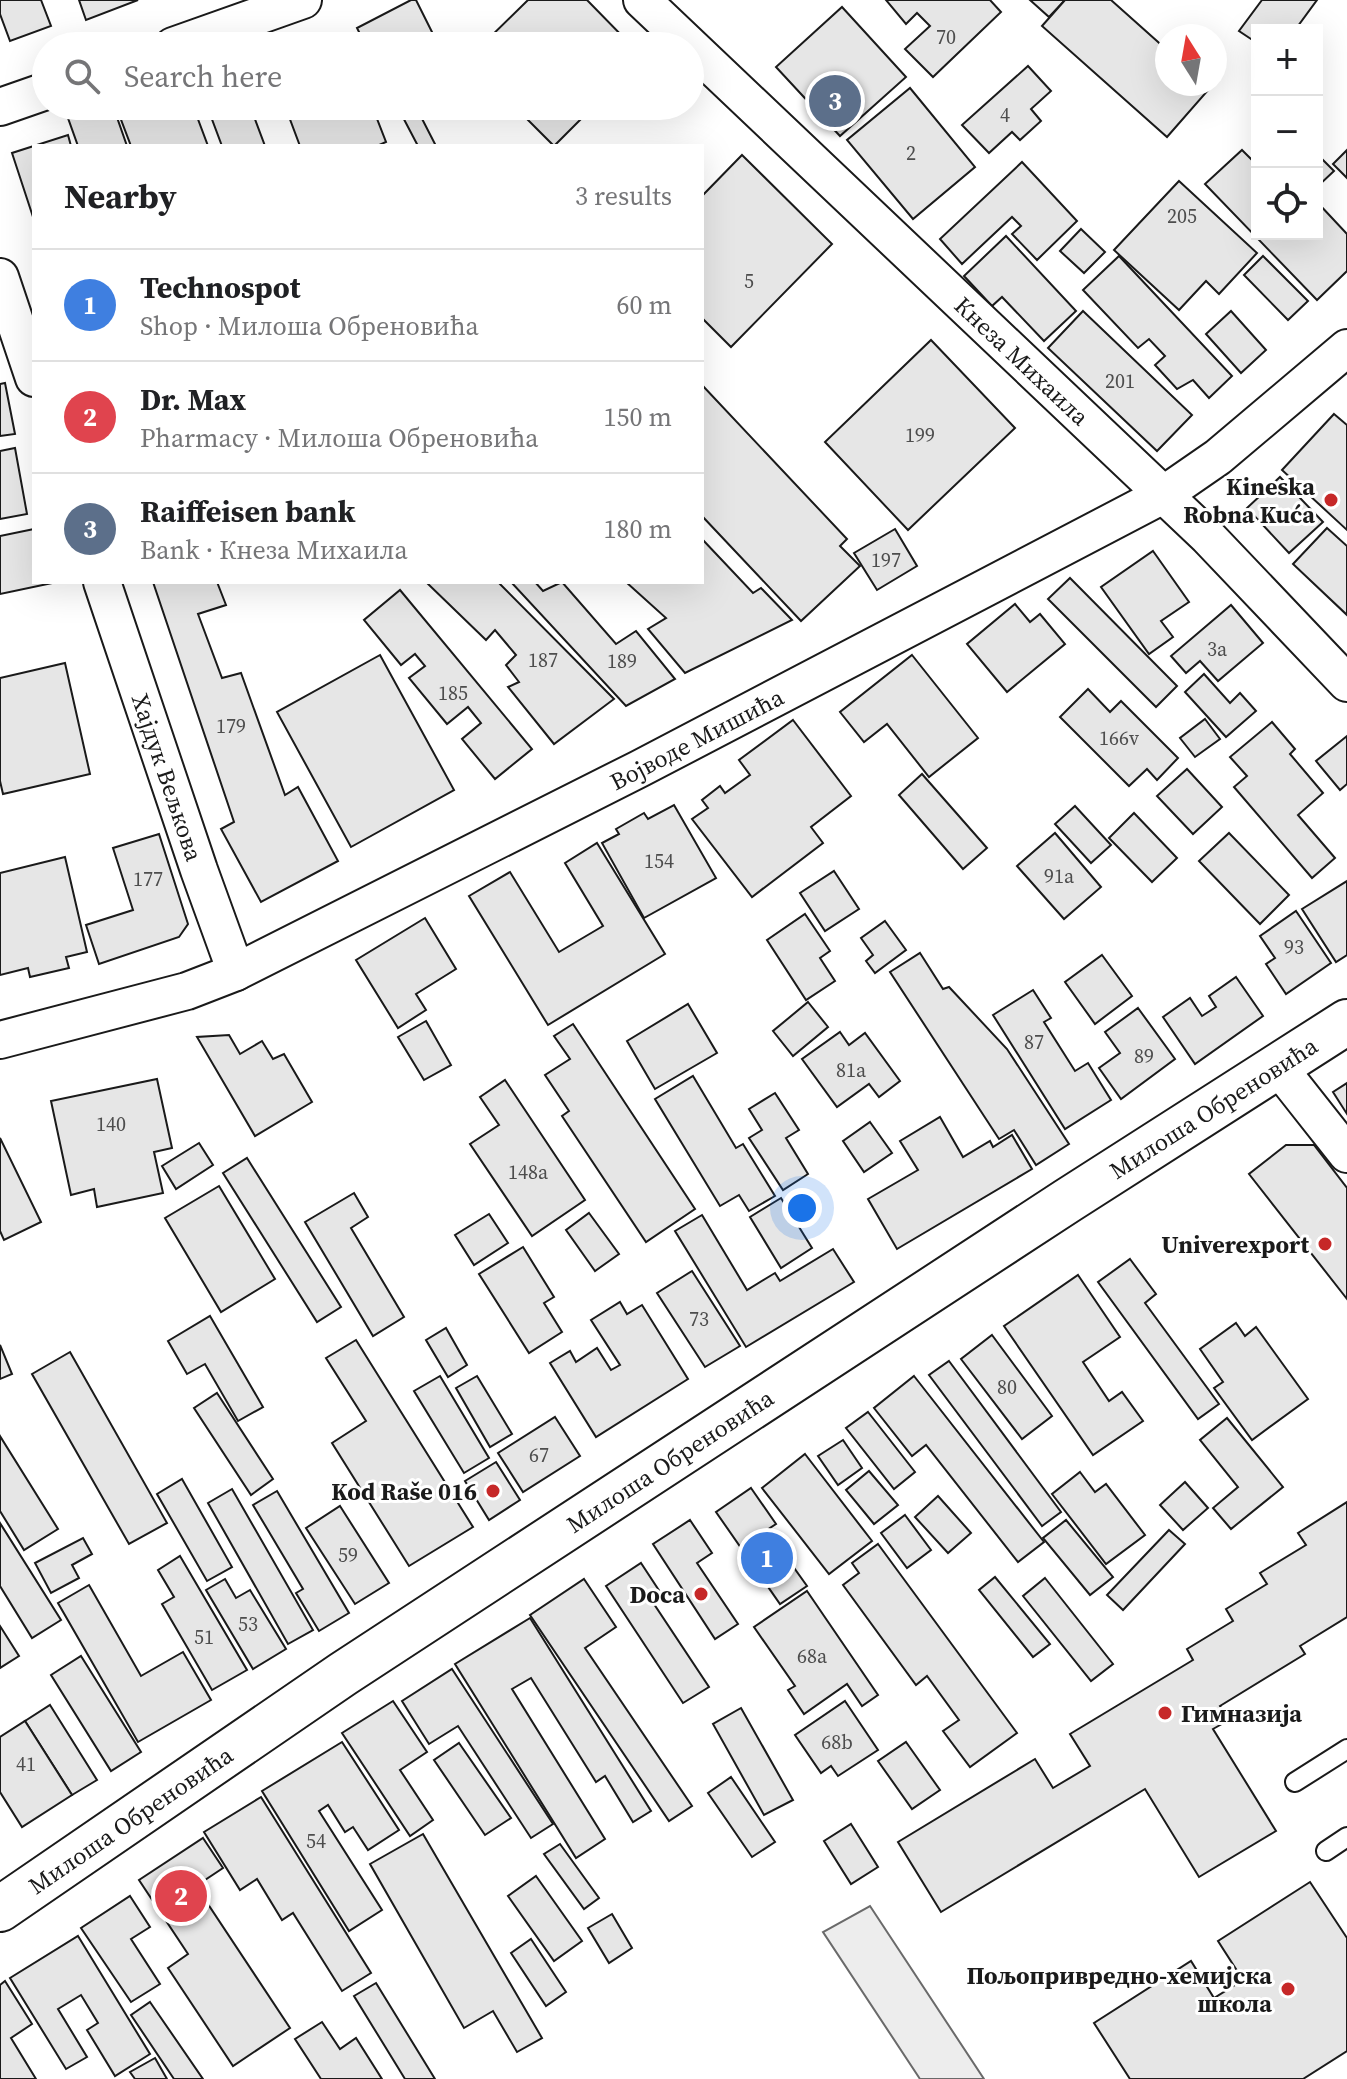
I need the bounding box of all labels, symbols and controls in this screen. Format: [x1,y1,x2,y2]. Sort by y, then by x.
house number: 70 [936,23,956,51]
north arrow [1155,24,1227,96]
map controls [1251,24,1323,240]
button: + [1251,24,1323,96]
search box [32,32,704,120]
icon: search [60,54,104,98]
text: Search here [124,56,282,97]
pin: 3 [809,71,861,131]
button: − [1251,96,1323,168]
house number: 4 [1000,101,1010,129]
house number: 2 [906,139,916,167]
button: locate [1251,168,1323,240]
text: Nearby [64,173,177,219]
text: 3 results [575,178,672,214]
house number: 205 [1167,202,1197,230]
text: Technospot [140,267,300,308]
house number: 5 [744,267,754,295]
text: 1 [83,287,97,323]
text: 60 m [617,287,672,323]
street label: Кнеза Михаила [948,289,1097,433]
text: Shop · Милоша Обреновића [140,308,479,344]
house number: 201 [1105,367,1135,395]
text: Dr. Max [140,379,246,420]
text: 2 [83,399,97,435]
text: 150 m [604,399,672,435]
text: Pharmacy · Милоша Обреновића [140,420,539,456]
house number: 199 [905,421,935,449]
place label: Kineska Robna Kuća [1183,470,1315,531]
text: Raiffeisen bank [140,491,355,532]
marker: Kineska Robna Kuća [1322,491,1340,509]
text: 3 [83,511,97,547]
text: 180 m [604,511,672,547]
text: Bank · Кнеза Михаила [140,532,408,568]
house number: 197 [871,546,901,574]
house number: 3a [1207,635,1228,663]
house number: 187 [528,646,558,674]
house number: 189 [607,647,637,675]
house number: 185 [438,679,468,707]
street label: Војводе Мишића [604,680,790,798]
street label: Хајдук Вељкова [124,689,212,866]
house number: 179 [216,712,246,740]
house number: 166v [1099,724,1139,752]
house number: 154 [644,847,674,875]
house number: 91a [1044,862,1075,890]
house number: 177 [133,865,163,893]
house number: 93 [1284,933,1304,961]
house number: 87 [1024,1028,1044,1056]
street label: Милоша Обреновића [1103,1028,1324,1186]
house number: 89 [1134,1042,1154,1070]
house number: 81a [836,1056,867,1084]
house number: 140 [96,1110,126,1138]
house number: 148a [508,1158,549,1186]
your location [782,1188,822,1228]
place label: Univerexport [1161,1228,1309,1261]
marker: Univerexport [1316,1235,1334,1253]
house number: 73 [689,1305,709,1333]
house number: 80 [997,1373,1017,1401]
street label: Милоша Обреновића [560,1380,780,1540]
house number: 67 [529,1441,549,1469]
place label: Kod Raše 016 [331,1475,477,1508]
marker: Kod Raše 016 [484,1482,502,1500]
pin: 1 [741,1528,793,1588]
house number: 59 [338,1541,358,1569]
place label: Doca [629,1578,685,1611]
marker: Doca [692,1585,710,1603]
house number: 53 [238,1610,258,1638]
house number: 51 [194,1623,214,1651]
house number: 68a [797,1642,828,1670]
place label: Гимназија [1181,1697,1302,1730]
marker: Гимназија [1156,1704,1174,1722]
house number: 68b [821,1728,853,1756]
street label: Милоша Обреновића [22,1738,240,1901]
house number: 41 [16,1750,36,1778]
house number: 54 [306,1827,326,1855]
pin: 2 [155,1866,207,1926]
place label: Пољопривредно-хемијска школа [967,1959,1272,2020]
marker: Пољопривредно-хемијска школа [1279,1980,1297,1998]

